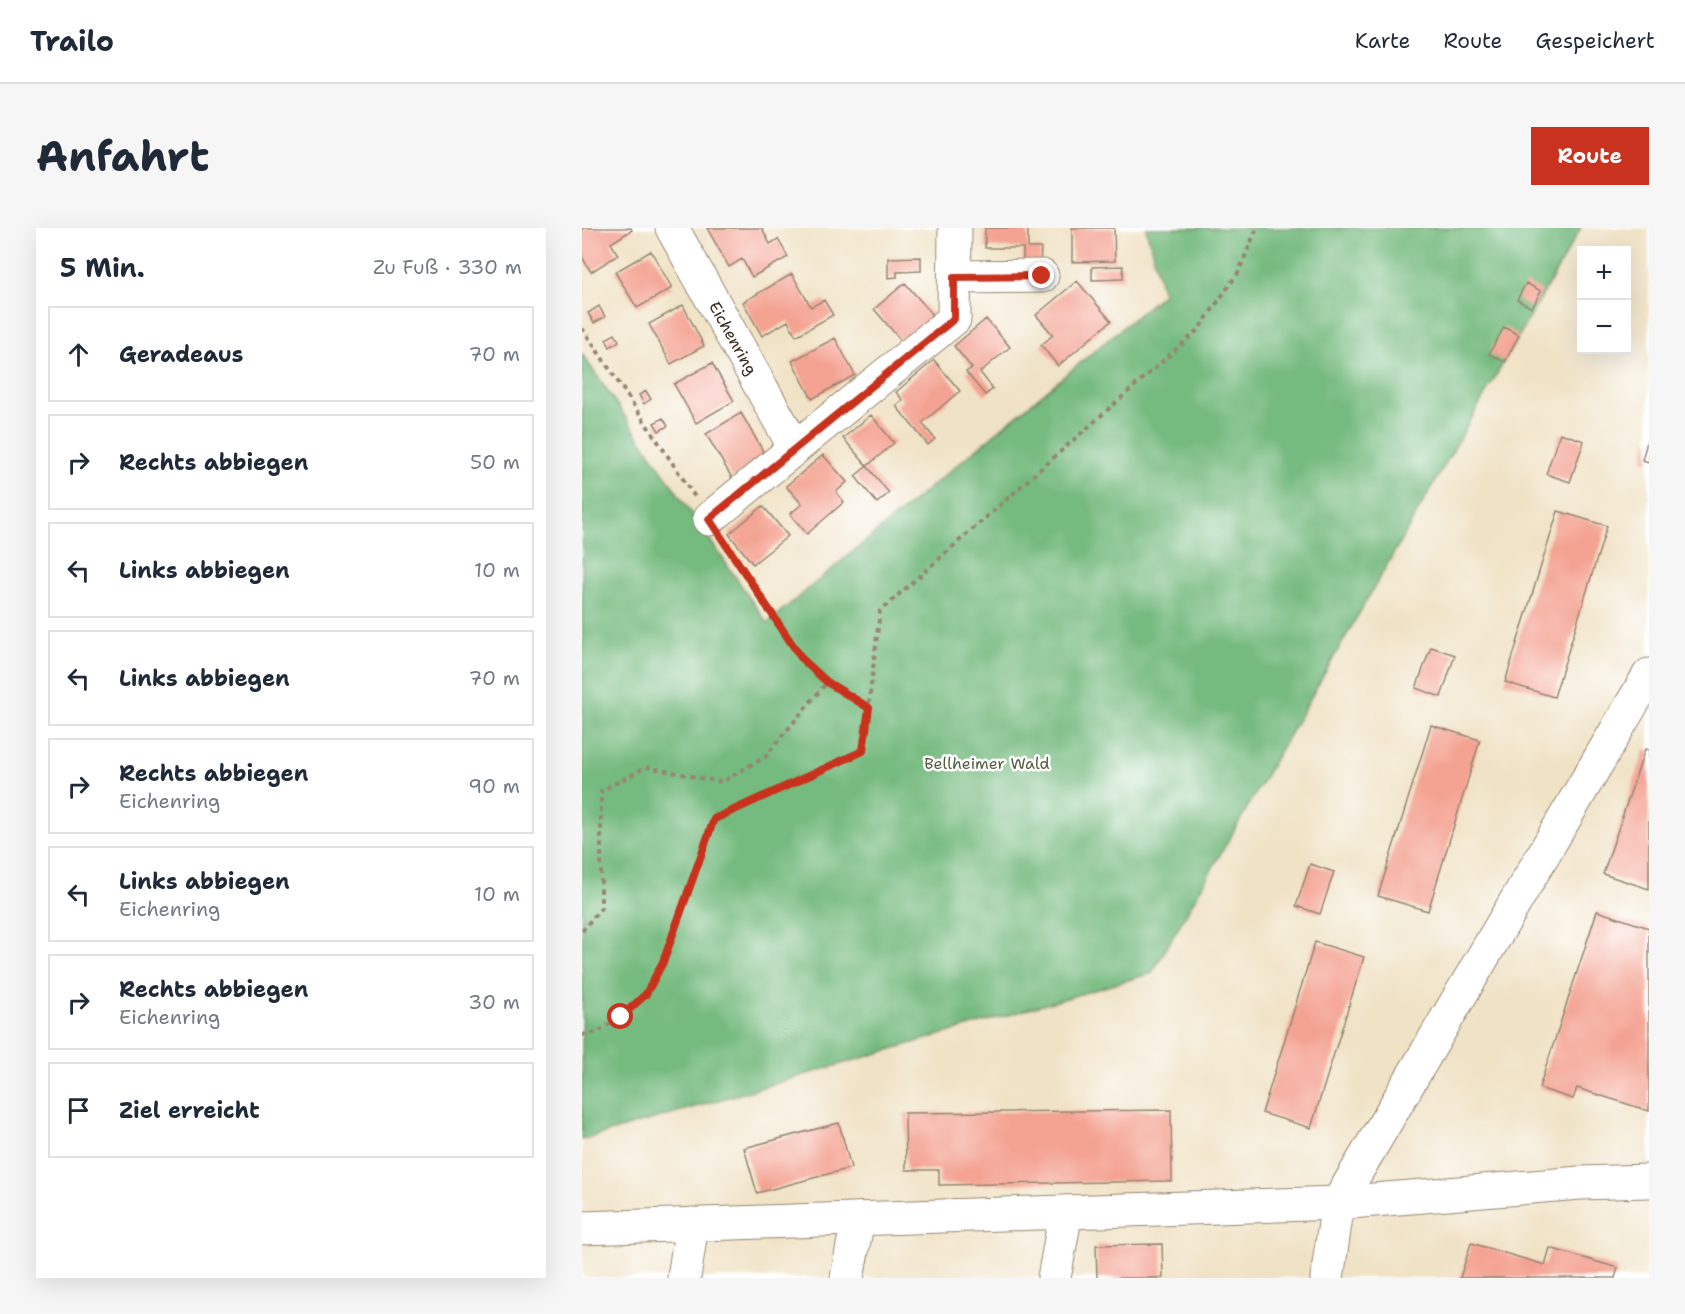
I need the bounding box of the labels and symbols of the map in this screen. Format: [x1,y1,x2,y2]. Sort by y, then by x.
route end [1028,262,1054,288]
street label: Eichenring [705,297,763,379]
park label: Bellheimer Wald [924,753,1050,774]
route start [607,1003,633,1029]

